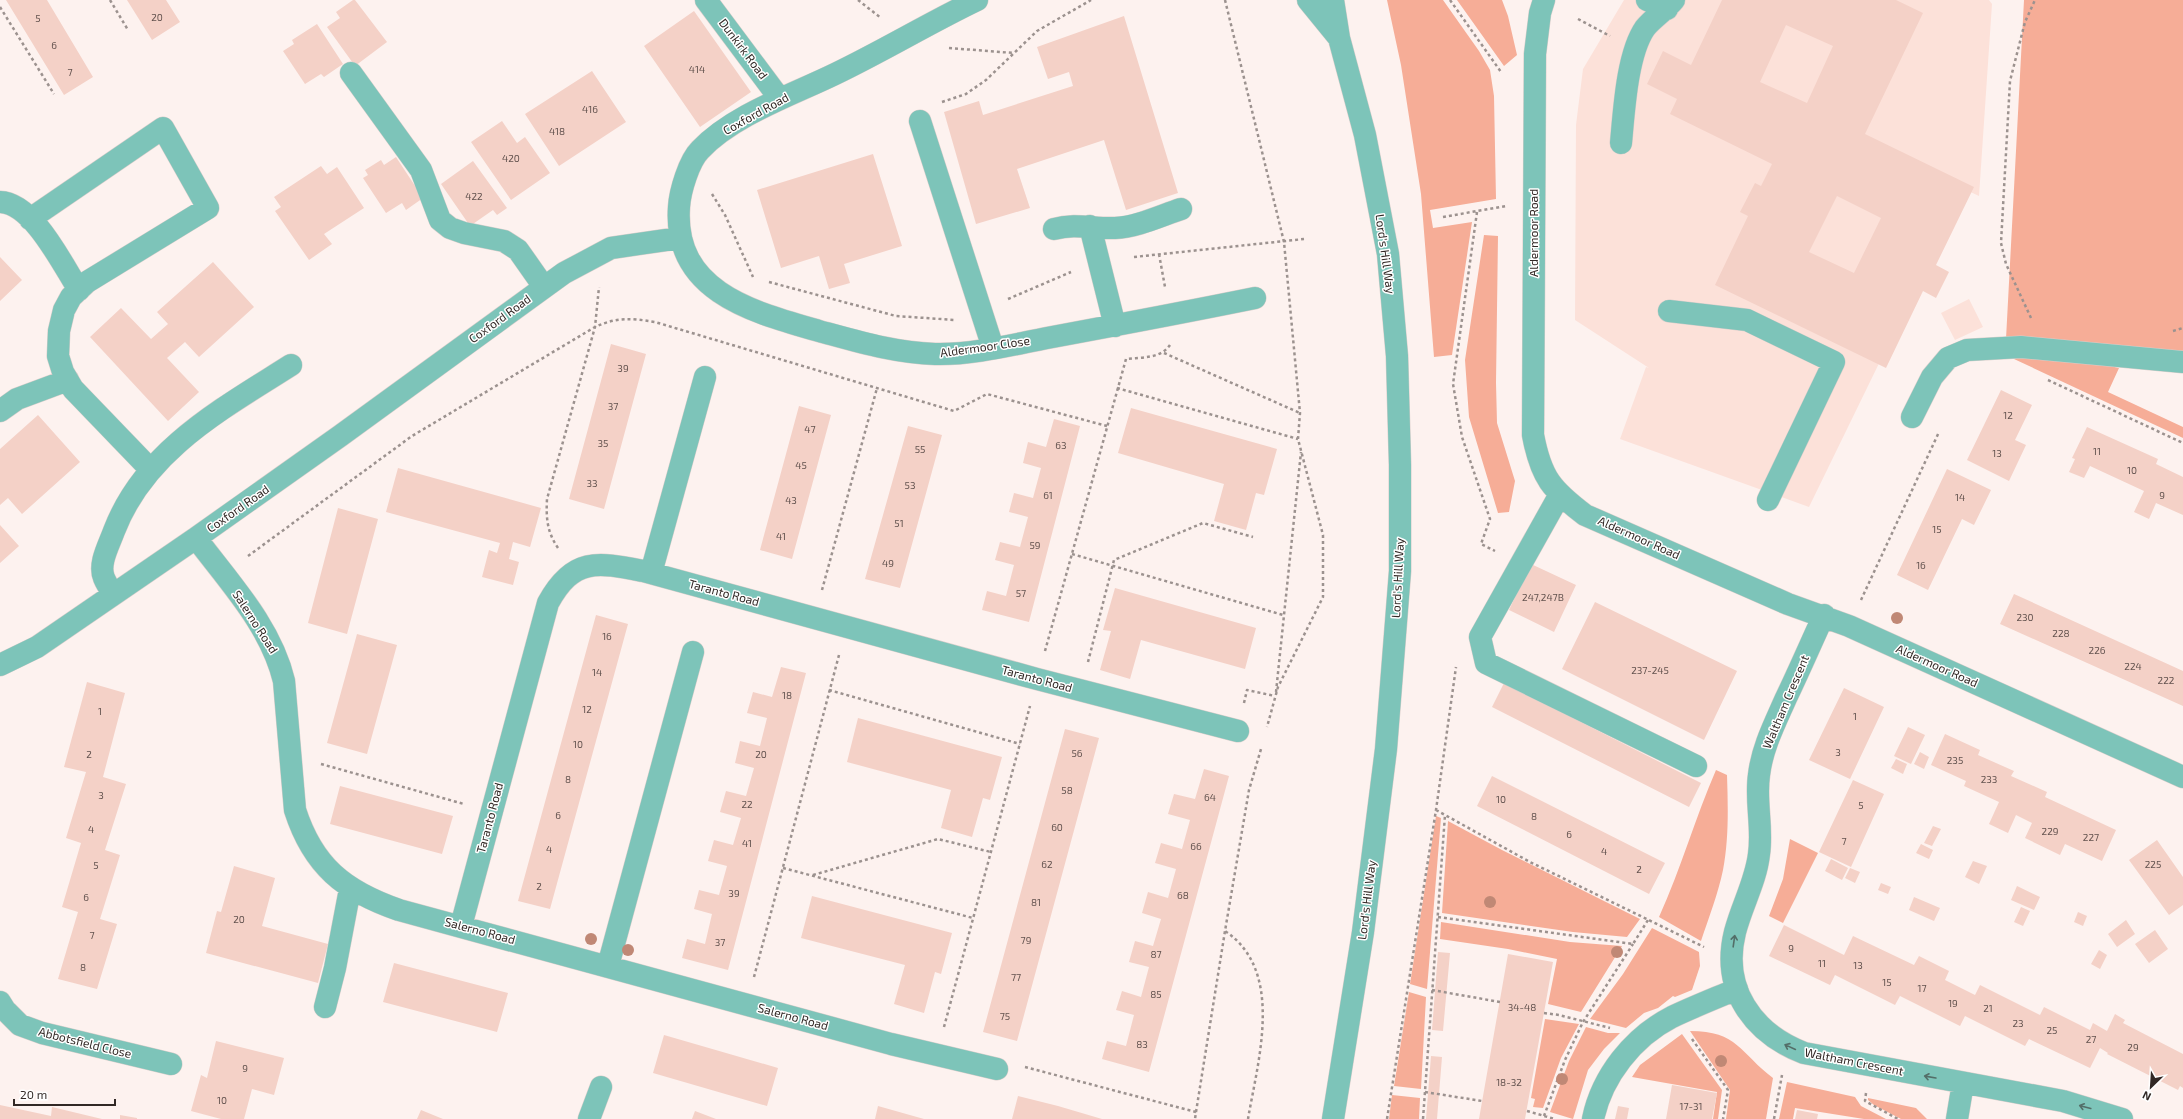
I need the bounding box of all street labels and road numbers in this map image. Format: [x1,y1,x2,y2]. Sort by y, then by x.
street label: Dunkirk Road [717,15,771,81]
street label: Coxford Road [720,89,791,137]
street label: Aldermoor Road [1526,189,1540,277]
street label: Lord's Hill Way [1373,213,1399,295]
street label: Coxford Road [466,291,533,345]
street label: Aldermoor Close [939,333,1031,359]
street label: Coxford Road [203,482,271,535]
street label: Aldermoor Road [1596,513,1683,561]
street label: Lord's Hill Way [1388,537,1406,618]
street label: Taranto Road [687,576,761,608]
street label: Salerno Road [230,587,281,656]
street label: Aldermoor Road [1894,641,1981,689]
street label: Waltham Crescent [1759,652,1811,751]
street label: Taranto Road [1000,662,1074,694]
street label: Taranto Road [473,781,505,855]
street label: Lord's Hill Way [1354,859,1378,941]
street label: Salerno Road [444,914,517,946]
street label: Salerno Road [757,1000,830,1032]
street label: Abbotsfield Close [37,1024,133,1060]
street label: Waltham Crescent [1804,1045,1905,1078]

